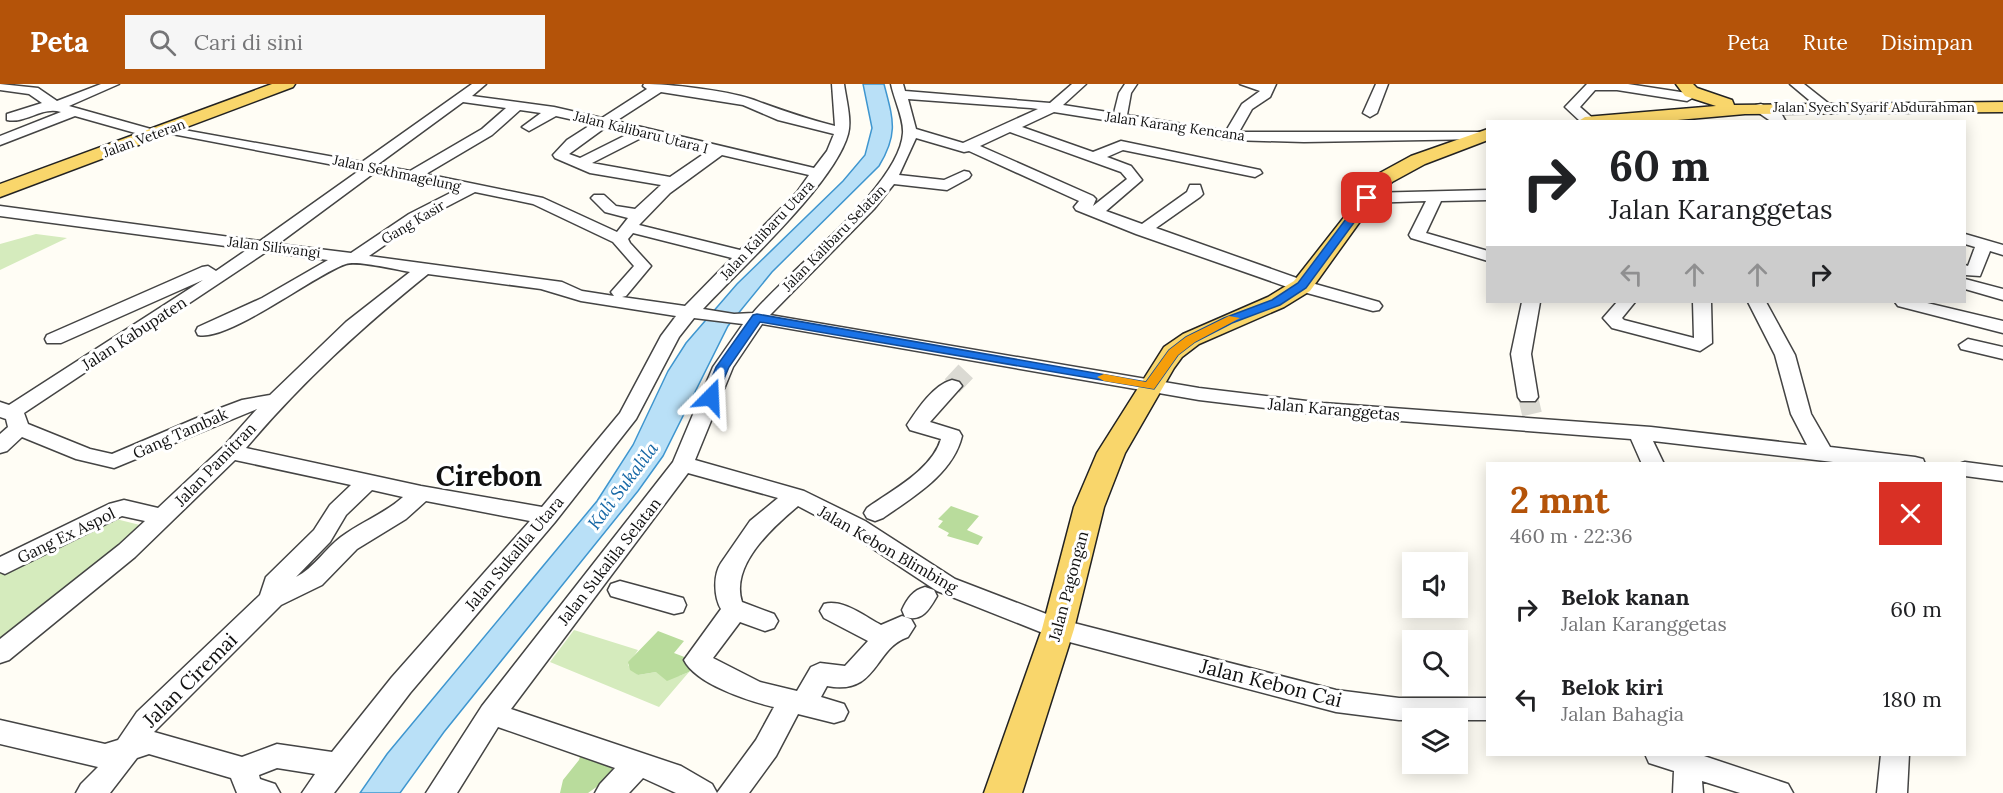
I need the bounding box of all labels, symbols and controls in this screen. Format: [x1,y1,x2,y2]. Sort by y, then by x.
search box [125,15,545,69]
text: Peta [30,24,89,60]
icon: search [146,26,179,59]
text: Cari di sini [194,28,303,56]
text: Peta [1727,29,1770,56]
text: Rute [1803,29,1848,56]
text: Disimpan [1881,29,1973,56]
street label: Jalan Syech Syarif Abdurahman [1772,98,1975,116]
street label: Jalan Kalibaru Utara I [571,106,710,157]
street label: Jalan Karang Kencana [1103,107,1246,145]
street label: Jalan Veteran [99,115,188,162]
text: 60 m [1609,139,1710,193]
icon: right [1510,144,1588,222]
street label: Jalan Sekhmagelung [330,150,463,195]
pin [1341,172,1392,223]
street label: Jalan Kalibaru Utara [715,176,818,284]
street label: Jalan Kalibaru Selatan [778,181,890,296]
icon: arrive [1350,181,1383,214]
text: Jalan Karanggetas [1609,192,1833,226]
street label: Gang Kasir [378,196,448,248]
street label: Jalan Siliwangi [225,232,322,262]
icon: left [1615,258,1648,291]
icon: ahead [1678,258,1711,291]
icon: ahead [1741,258,1774,291]
icon: right [1804,258,1837,291]
street label: Jalan Kabupaten [77,292,190,375]
position arrow [679,365,743,429]
street label: Jalan Karanggetas [1266,393,1401,425]
street label: Gang Tambak [129,403,231,463]
street label: Jalan Pamitran [169,418,260,511]
water label: Kali Sukalila [582,437,663,534]
district label: Cirebon [436,458,542,494]
text: 2 mnt [1510,477,1609,523]
button: close [1879,482,1942,545]
street label: Jalan Sukalila Utara [460,492,568,615]
street label: Jalan Sukalila Selatan [552,493,665,629]
street label: Jalan Kebon Blimbing [814,500,962,598]
street label: Gang Ex Aspol [14,503,118,567]
text: 460 m · 22:36 [1510,523,1633,548]
street label: Jalan Pagongan [1043,529,1092,644]
map controls [1402,552,1468,774]
button: sound [1402,552,1468,618]
text: Belok kanan [1561,583,1690,611]
icon: right [1510,593,1543,626]
text: 60 m [1890,595,1942,623]
text: Jalan Karanggetas [1561,611,1727,636]
street label: Jalan Ciremai [136,627,242,733]
button: search [1402,630,1468,696]
street label: Jalan Kebon Cai [1197,653,1345,712]
text: Belok kiri [1561,673,1663,701]
icon: left [1510,683,1543,716]
text: 180 m [1883,685,1942,713]
text: Jalan Bahagia [1561,701,1684,726]
button: layers [1402,708,1468,774]

